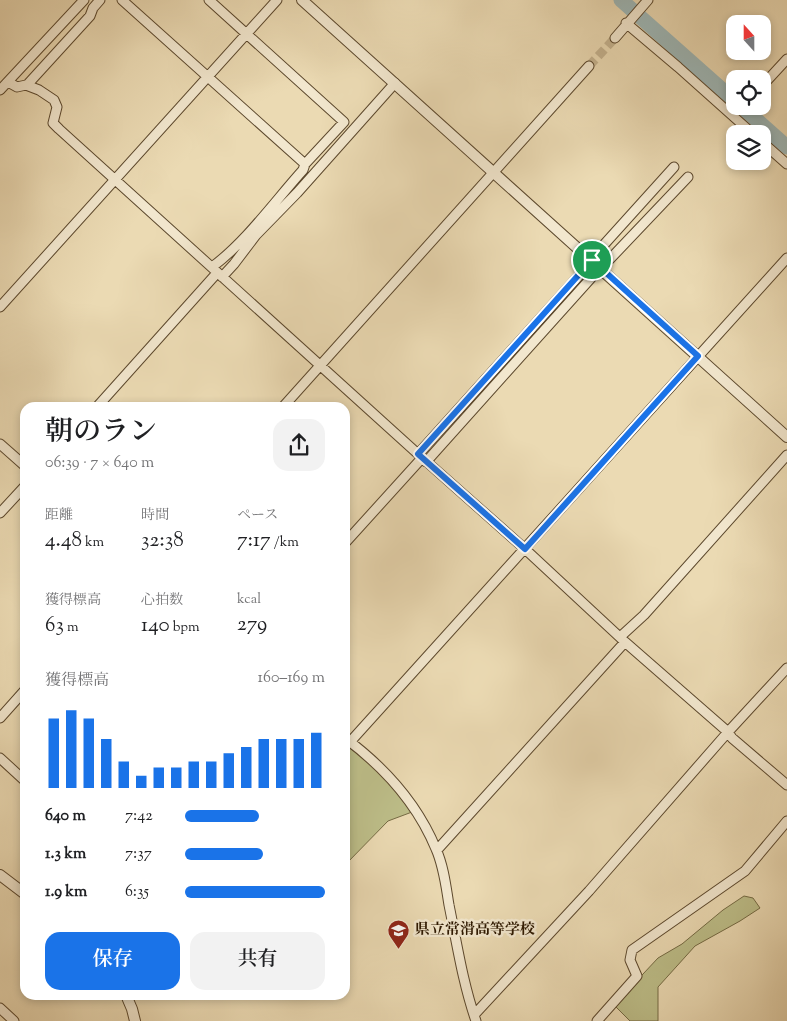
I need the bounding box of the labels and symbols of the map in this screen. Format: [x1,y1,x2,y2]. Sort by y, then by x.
north arrow [726,15,771,60]
pin [571,239,613,281]
school or university icon: 県立常滑高等学校 [387,918,411,949]
place label: 県立常滑高等学校 [415,920,535,941]

